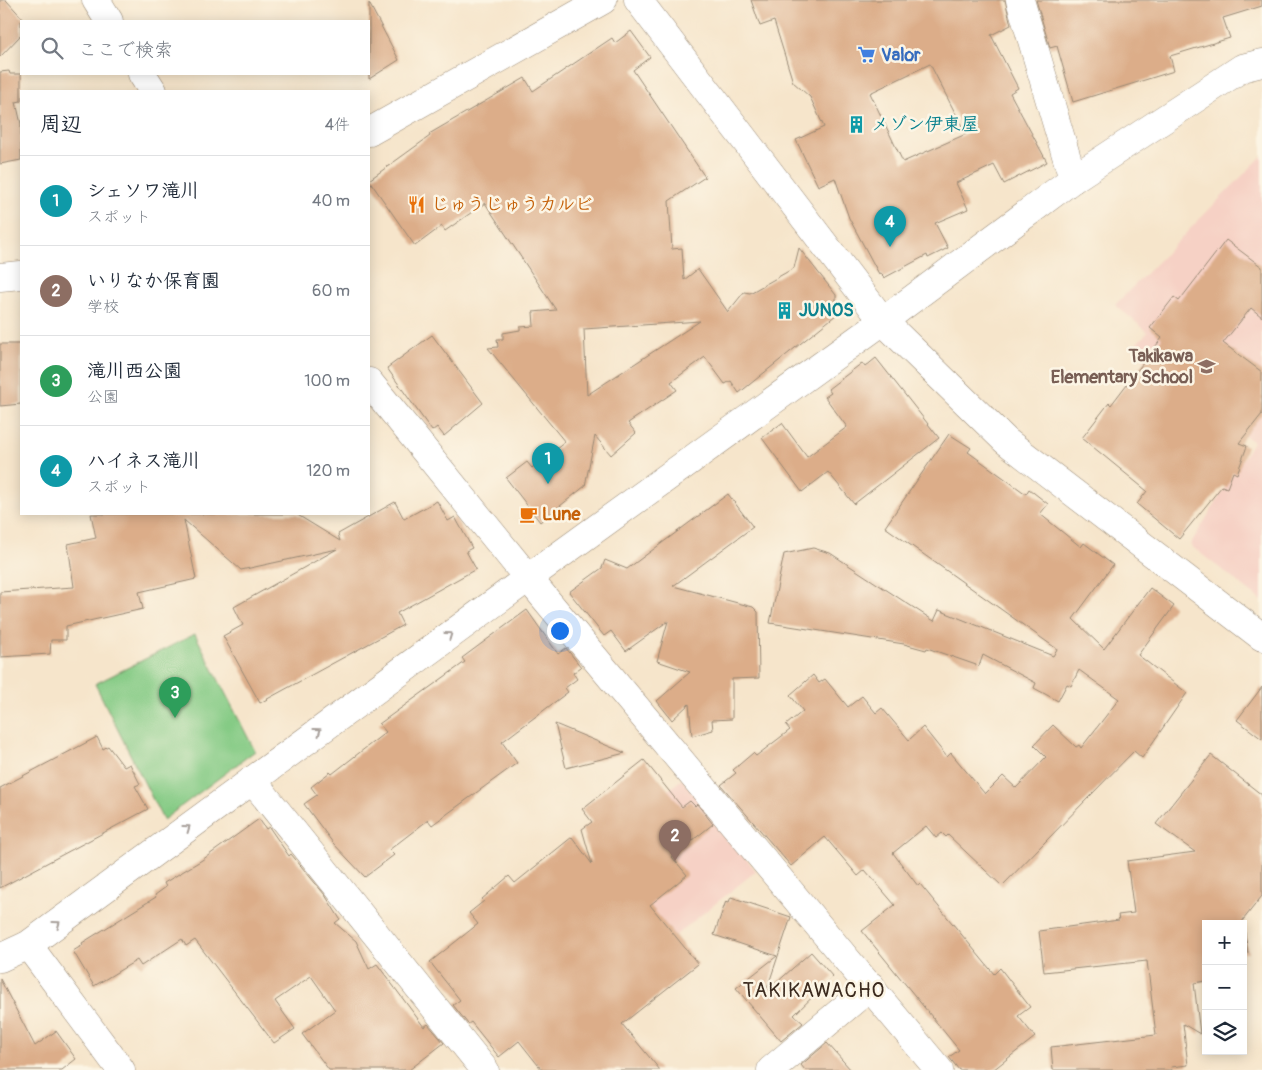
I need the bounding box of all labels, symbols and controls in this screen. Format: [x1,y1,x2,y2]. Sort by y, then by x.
search box [20,20,370,75]
icon: search [38,34,66,62]
text: ここで検索 [78,38,173,62]
place label: Valor [881,44,921,67]
supermarket icon: Valor [857,45,877,65]
text: 周辺 [40,111,82,138]
place label: メゾン伊東屋 [871,113,979,136]
building icon: メゾン伊東屋 [847,114,867,134]
text: 4件 [325,115,350,135]
text: シェソワ滝川 [87,179,199,203]
text: 1 [53,191,59,211]
text: 40 m [312,191,350,211]
place label: じゅうじゅうカルビ [431,193,593,216]
restaurant icon: じゅうじゅうカルビ [407,194,427,214]
pin: 4 [874,206,906,247]
text: スポット [87,207,151,227]
text: いりなか保育園 [87,269,220,293]
text: 2 [52,281,60,301]
text: 60 m [312,281,350,301]
text: 学校 [87,297,119,317]
place label: JUNOS [799,299,854,322]
building icon: JUNOS [775,300,795,320]
place label: Takikawa Elementary School [1051,345,1194,389]
school or university icon: Takikawa Elementary School [1197,356,1217,376]
text: 滝川西公園 [87,359,182,383]
text: 3 [52,371,60,391]
text: 100 m [304,371,350,391]
text: 公園 [87,387,119,407]
pin: 1 [532,443,564,484]
text: ハイネス滝川 [87,449,201,473]
text: 4 [51,461,61,481]
text: 120 m [306,461,350,481]
text: スポット [87,477,151,497]
place label: Lune [542,503,581,526]
cafe icon: Lune [518,504,538,524]
your location [547,618,573,644]
one-way arrow [443,632,453,641]
pin: 3 [159,677,191,718]
one-way arrow [312,729,321,737]
pin: 2 [659,820,691,861]
one-way arrow [181,825,191,834]
map controls [1202,920,1247,1055]
button: + [1202,920,1247,965]
one-way arrow [51,921,61,930]
button: − [1202,965,1247,1010]
district label: TAKIKAWACHO [743,978,885,1003]
button: layers [1202,1010,1247,1055]

